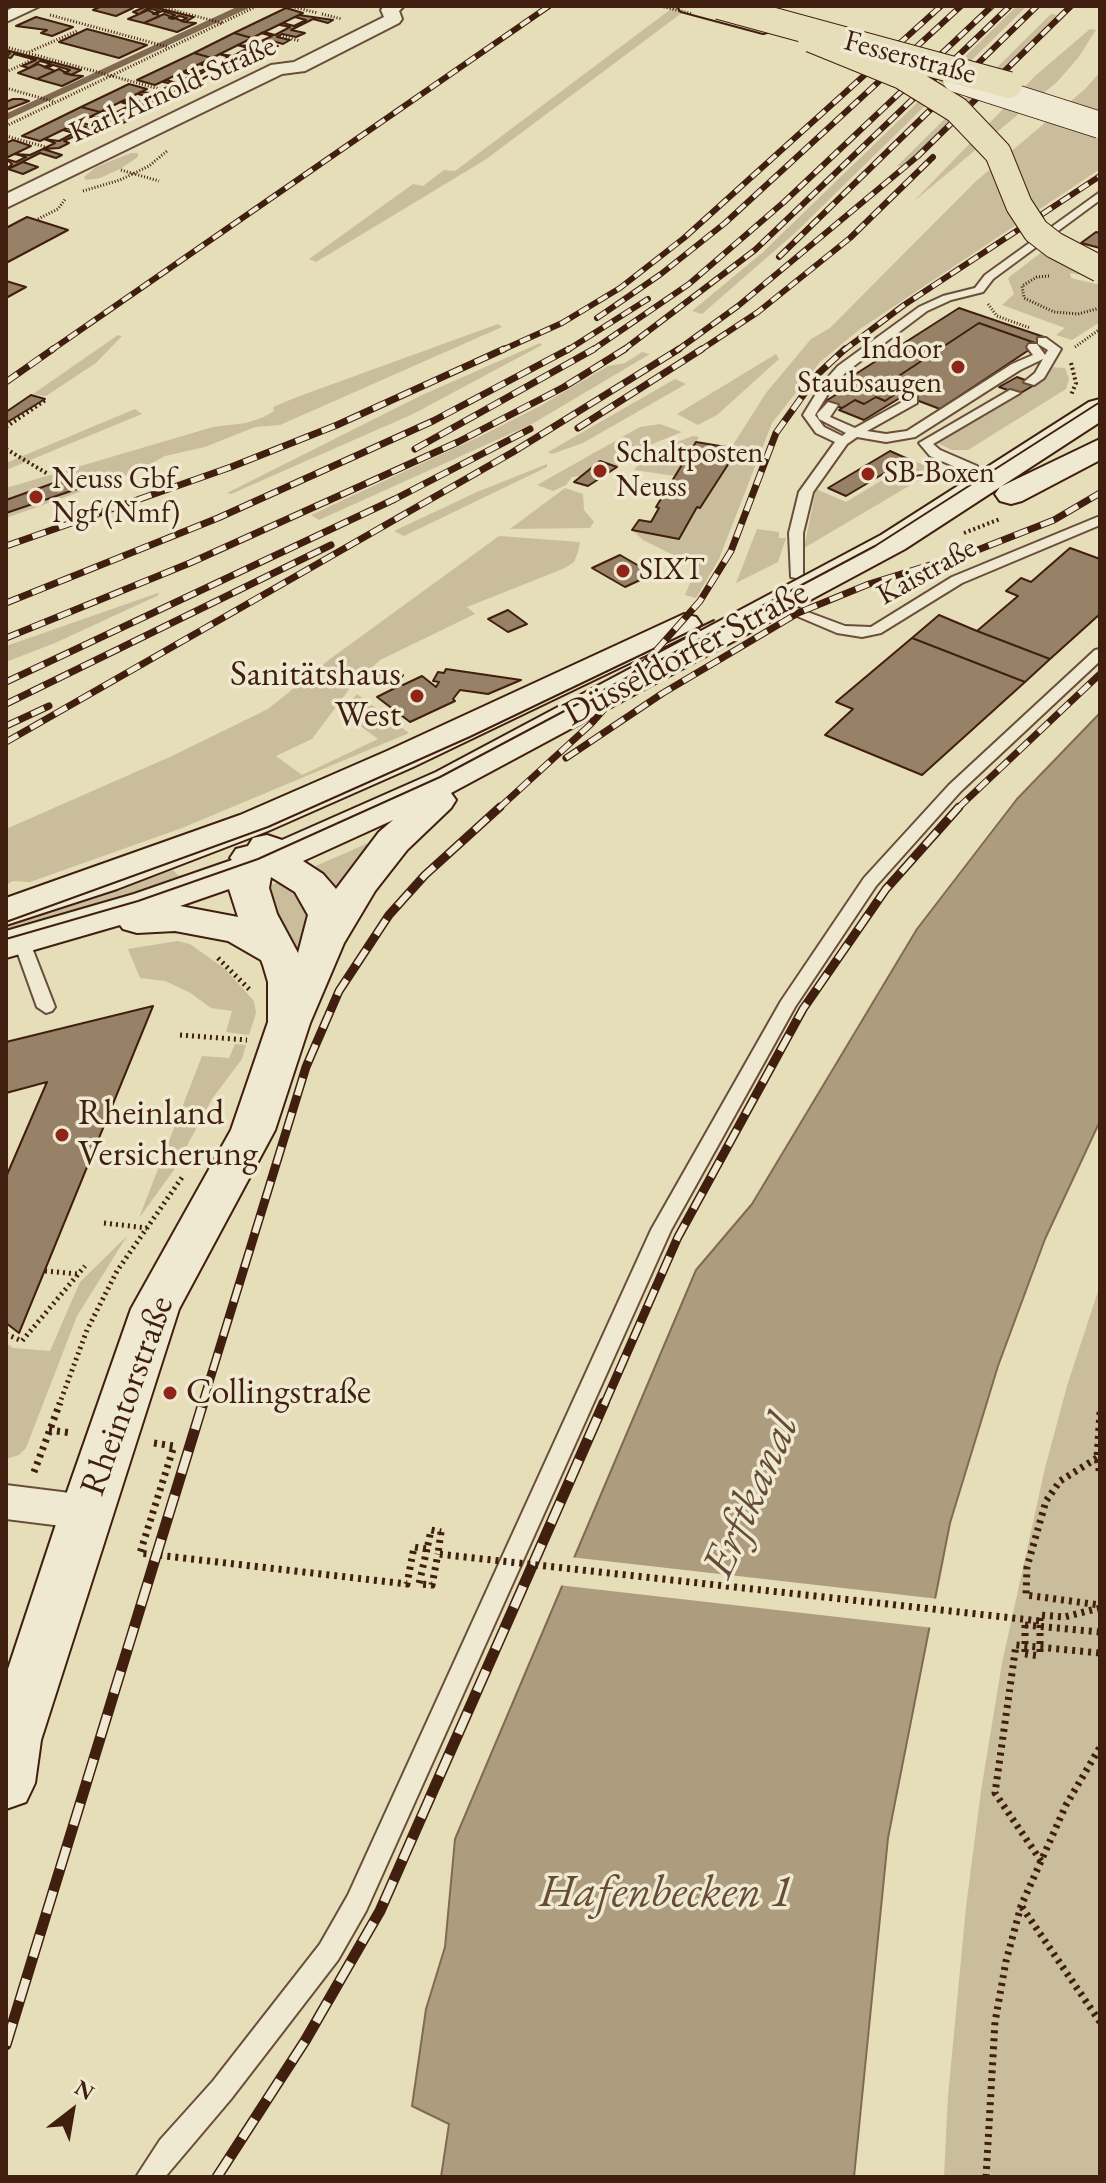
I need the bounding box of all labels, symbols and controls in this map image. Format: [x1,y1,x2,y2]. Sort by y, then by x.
street label: Fesserstraße [840,23,980,93]
street label: Karl-Arnold-Straße [64,28,282,152]
place label: Indoor Staubsaugen [797,332,942,402]
marker: Indoor Staubsaugen [949,358,967,376]
place label: Schaltposten Neuss [616,436,763,506]
place label: SB-Boxen [884,456,995,492]
place label: Neuss Gbf Ngf (Nmf) [52,462,180,532]
marker: Schaltposten Neuss [591,462,609,480]
marker: SB-Boxen [859,465,877,483]
marker: Neuss Gbf Ngf (Nmf) [27,488,45,506]
street label: Kaistraße [871,530,983,614]
place label: SIXT [639,553,704,589]
marker: SIXT [614,562,632,580]
street label: Düsseldorfer Straße [556,571,816,737]
place label: Sanitätshaus West [230,653,401,738]
marker: Sanitätshaus West [408,687,426,705]
place label: Rheinland Versicherung [78,1092,258,1177]
marker: Rheinland Versicherung [53,1126,71,1144]
street label: Rheintorstraße [72,1291,184,1501]
place label: Collingstraße [186,1371,371,1415]
marker: Collingstraße [161,1384,179,1402]
water label: Erftkanal [692,1406,812,1586]
water label: Hafenbecken 1 [540,1865,792,1921]
north arrow [32,2071,112,2151]
text: N [70,2073,100,2107]

